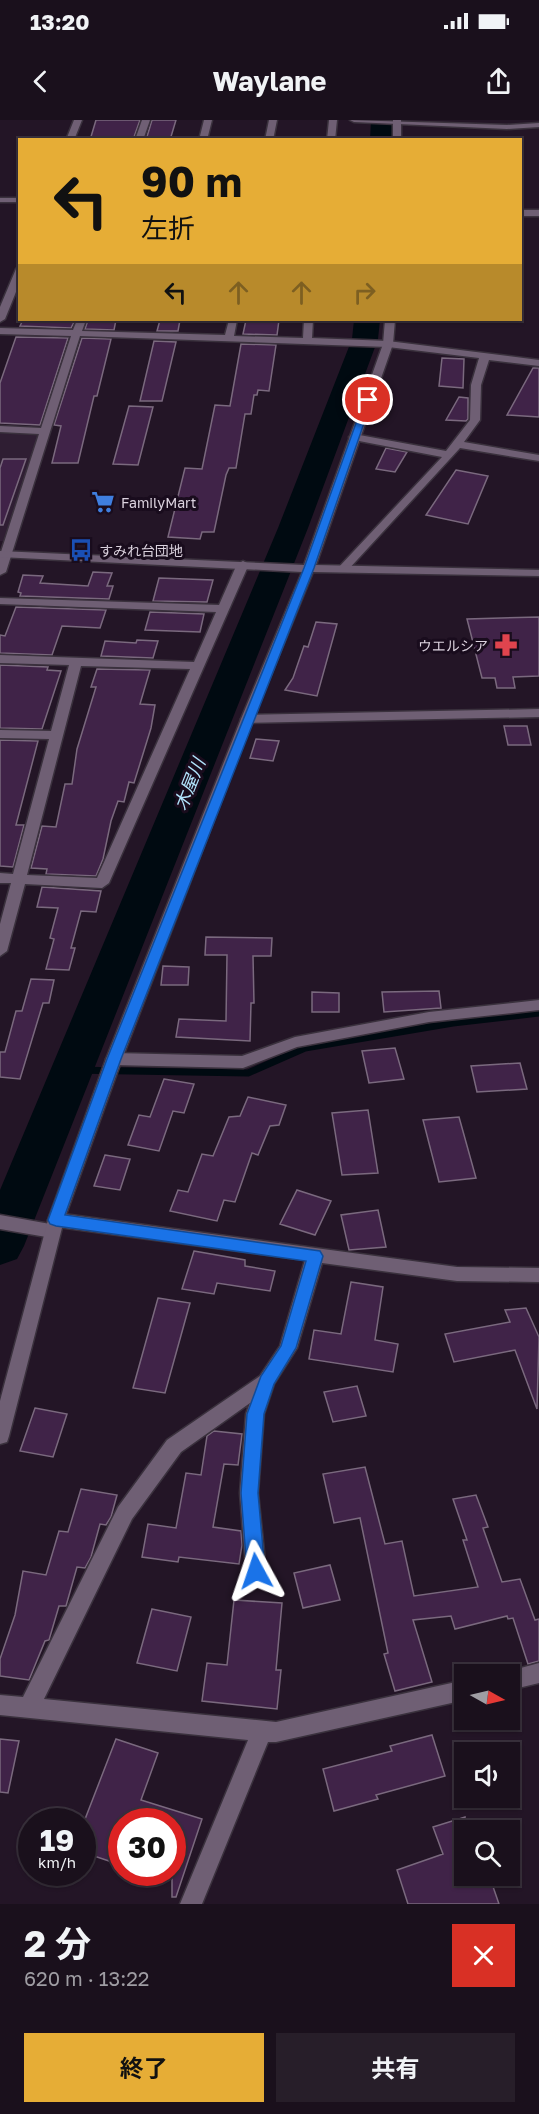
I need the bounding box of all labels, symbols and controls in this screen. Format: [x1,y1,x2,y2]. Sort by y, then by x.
text: 13:20 [30,8,90,35]
icon: back [24,65,57,98]
text: Waylane [212,65,327,97]
icon: share [482,65,515,98]
text: 90 m [141,156,242,206]
icon: left [42,162,120,240]
text: 左折 [141,212,195,244]
icon: left [159,276,192,309]
icon: ahead [222,276,255,309]
icon: ahead [285,276,318,309]
icon: right [348,276,381,309]
pin [342,374,393,425]
icon: arrive [351,383,384,416]
supermarket icon: FamilyMart [90,489,116,515]
place label: FamilyMart [121,494,196,511]
bus stop icon: すみれ台団地 [68,537,94,563]
place label: すみれ台団地 [99,542,183,559]
pharmacy icon: ウエルシア [493,632,519,658]
place label: ウエルシア [418,637,488,654]
water label: 木屋川 [169,753,210,813]
position arrow [224,1539,288,1603]
north arrow [454,1664,520,1730]
map controls [454,1664,520,1886]
button: sound [454,1742,520,1808]
speed limit sign: 30 [108,1808,186,1886]
button: search [454,1820,520,1886]
text: 19 [40,1822,74,1858]
text: km/h [38,1853,76,1871]
text: 2 分 [24,1922,91,1965]
button: close [452,1924,515,1987]
text: 620 m · 13:22 [24,1966,149,1990]
button: 終了 [24,2033,264,2102]
button: 共有 [276,2033,515,2102]

